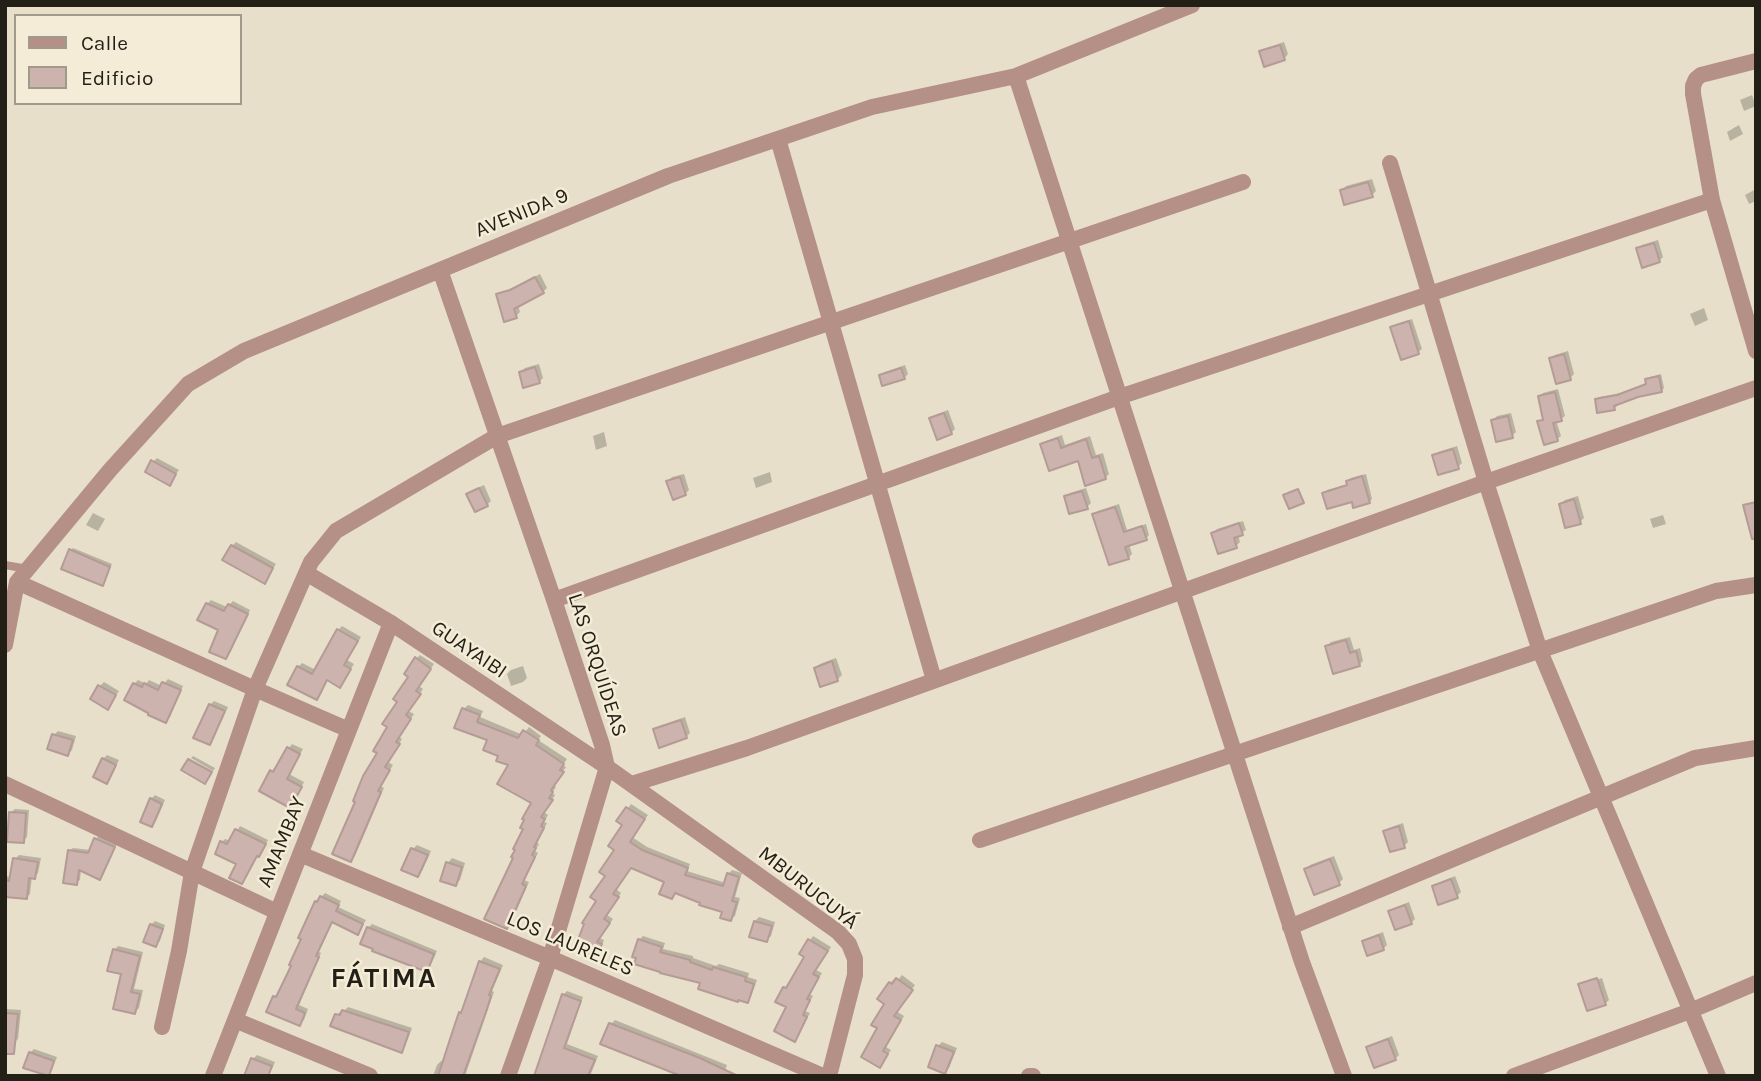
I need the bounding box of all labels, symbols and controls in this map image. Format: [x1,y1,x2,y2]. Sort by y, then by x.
legend [14,14,242,105]
text: Calle [81,31,128,55]
text: Edificio [81,66,154,90]
street label: AVENIDA 9 [472,183,572,243]
street label: LAS ORQUÍDEAS [562,590,632,740]
street label: GUAYAIBI [426,616,512,684]
street label: AMAMBAY [252,793,312,891]
street label: MBURUCUYÁ [753,841,863,935]
street label: LOS LAURELES [503,906,637,982]
district label: FÁTIMA [331,962,437,996]

